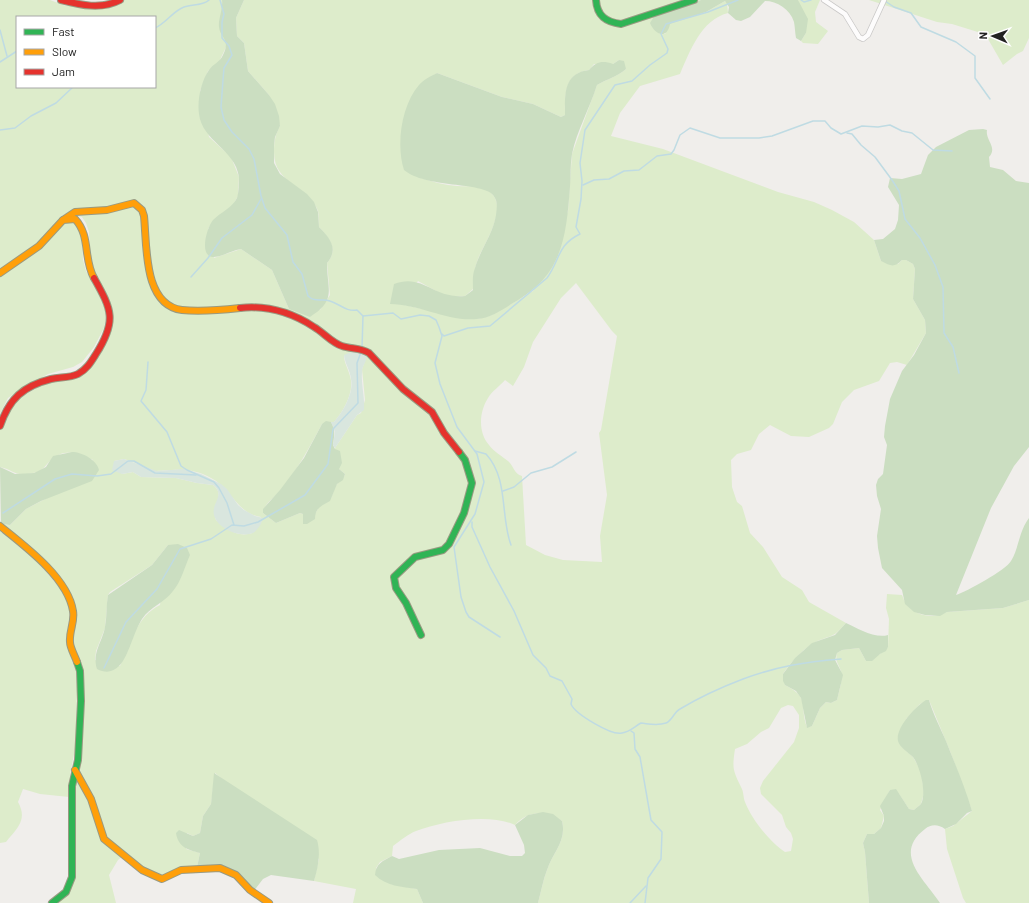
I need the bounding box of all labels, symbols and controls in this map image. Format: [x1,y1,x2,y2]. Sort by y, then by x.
legend [16,16,156,88]
north arrow [973,16,1013,56]
text: Fast [52,24,75,38]
text: N [976,32,989,40]
text: Slow [52,44,77,58]
text: Jam [52,64,75,78]

